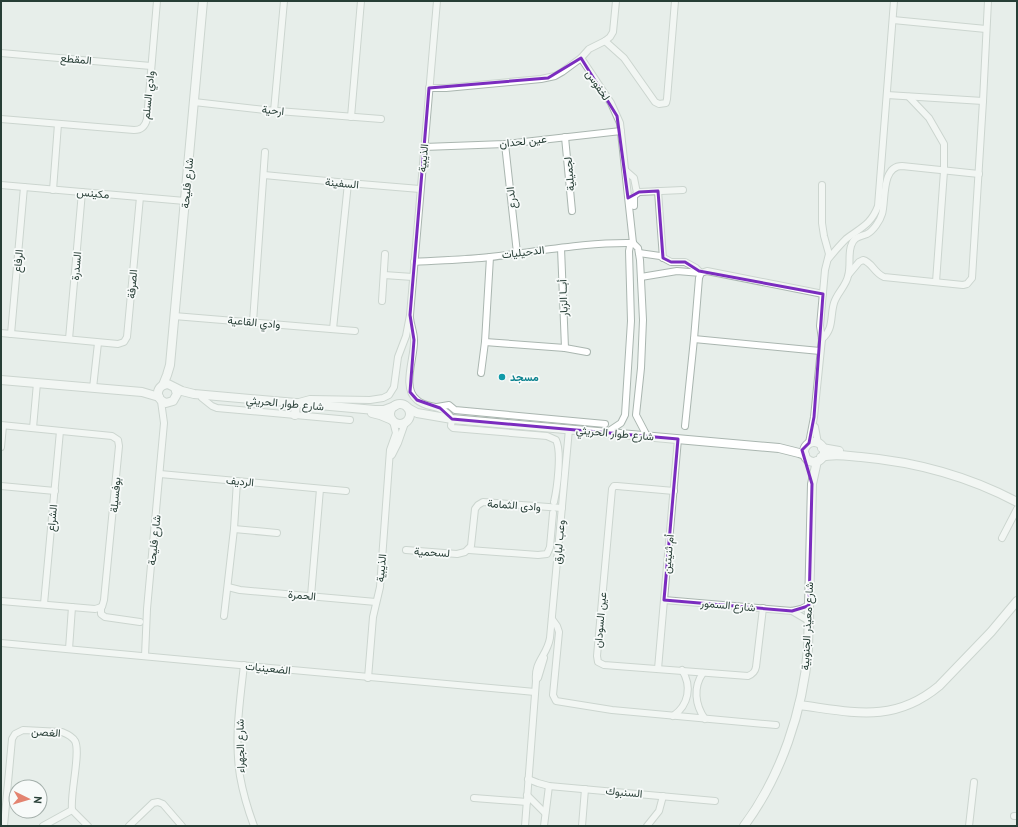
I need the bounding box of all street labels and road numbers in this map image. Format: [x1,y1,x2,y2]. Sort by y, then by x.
street label: المقطع [60,51,92,68]
street label: لخفوس [583,67,613,103]
street label: وادي السلم [138,70,161,120]
street label: ارحية [261,102,285,118]
street label: عين لحدان [499,132,548,150]
street label: الذيبية [415,143,431,173]
street label: لجميلية [561,156,577,192]
street label: شارع فليحة [178,157,197,209]
street label: السفينة [325,175,359,191]
street label: مكينس [76,185,110,201]
street label: الدرع [503,186,520,210]
street label: الدحيليات [501,242,545,262]
street label: الرفاع [10,249,27,273]
street label: السدرة [68,251,84,281]
street label: الصرفة [124,269,140,299]
street label: أبــا الزبار [555,279,571,318]
street label: وادي القاعية [227,313,281,334]
street label: شارع طوار الحريثي [245,393,325,416]
street label: شارع طوار الحريثي [575,423,655,446]
street label: الرديف [225,473,255,489]
street label: بوفسيلة [106,477,124,513]
street label: وادى الثمامة [487,496,541,514]
street label: الشراع [44,504,61,532]
street label: شارع فليحة [144,514,165,566]
street label: وعب لبارق [550,519,568,565]
street label: أم ثنيتين [659,533,678,574]
street label: لسحمية [414,544,450,560]
street label: الذيبية [373,553,389,583]
street label: شارع معيذر الجنوبية [798,581,817,671]
street label: الحمرة [287,587,317,603]
street label: عين السودان [591,591,609,649]
street label: شارع السمور [699,596,756,615]
street label: الضعينيات [245,659,291,677]
street label: شارع الجهراء [233,718,248,773]
street label: الغصن [31,724,61,740]
street label: السنبوك [605,783,643,801]

